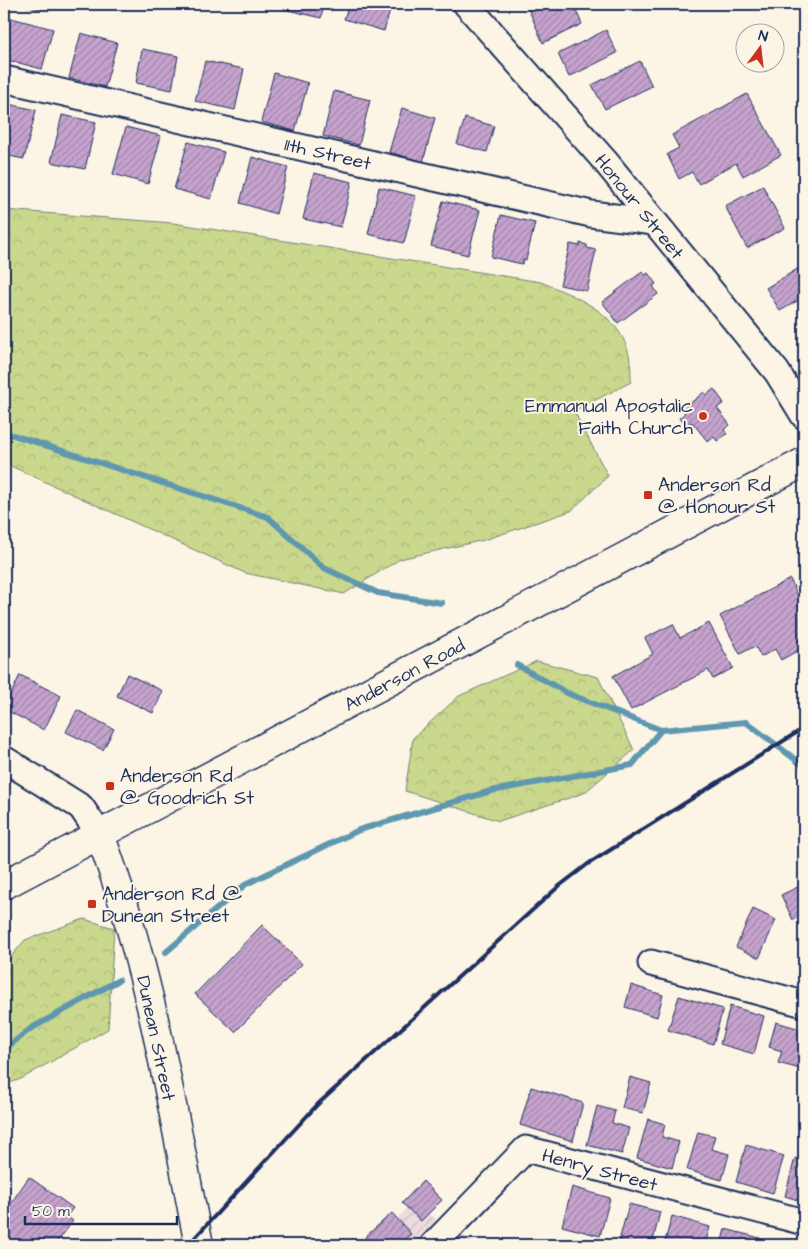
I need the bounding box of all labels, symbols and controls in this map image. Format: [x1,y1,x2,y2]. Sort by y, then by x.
north arrow [736,22,786,72]
text: N [756,26,770,47]
street label: 11th Street [282,131,374,178]
street label: Honour Street [588,148,690,266]
place label: Emmanual Apostalic Faith Church [525,393,694,442]
marker: Emmanual Apostalic Faith Church [697,410,709,422]
place label: Anderson Rd @ Honour St [658,472,776,521]
marker: Anderson Rd @ Honour St [642,489,654,501]
street label: Anderson Road [340,632,470,719]
place label: Anderson Rd @ Goodrich St [120,763,254,812]
marker: Anderson Rd @ Goodrich St [104,780,116,792]
place label: Anderson Rd @ Dunean Street [102,881,242,930]
marker: Anderson Rd @ Dunean Street [86,898,98,910]
street label: Dunean Street [129,973,182,1104]
street label: Henry Street [539,1142,661,1200]
scale bar [25,1194,178,1226]
text: 50 m [32,1201,70,1222]

